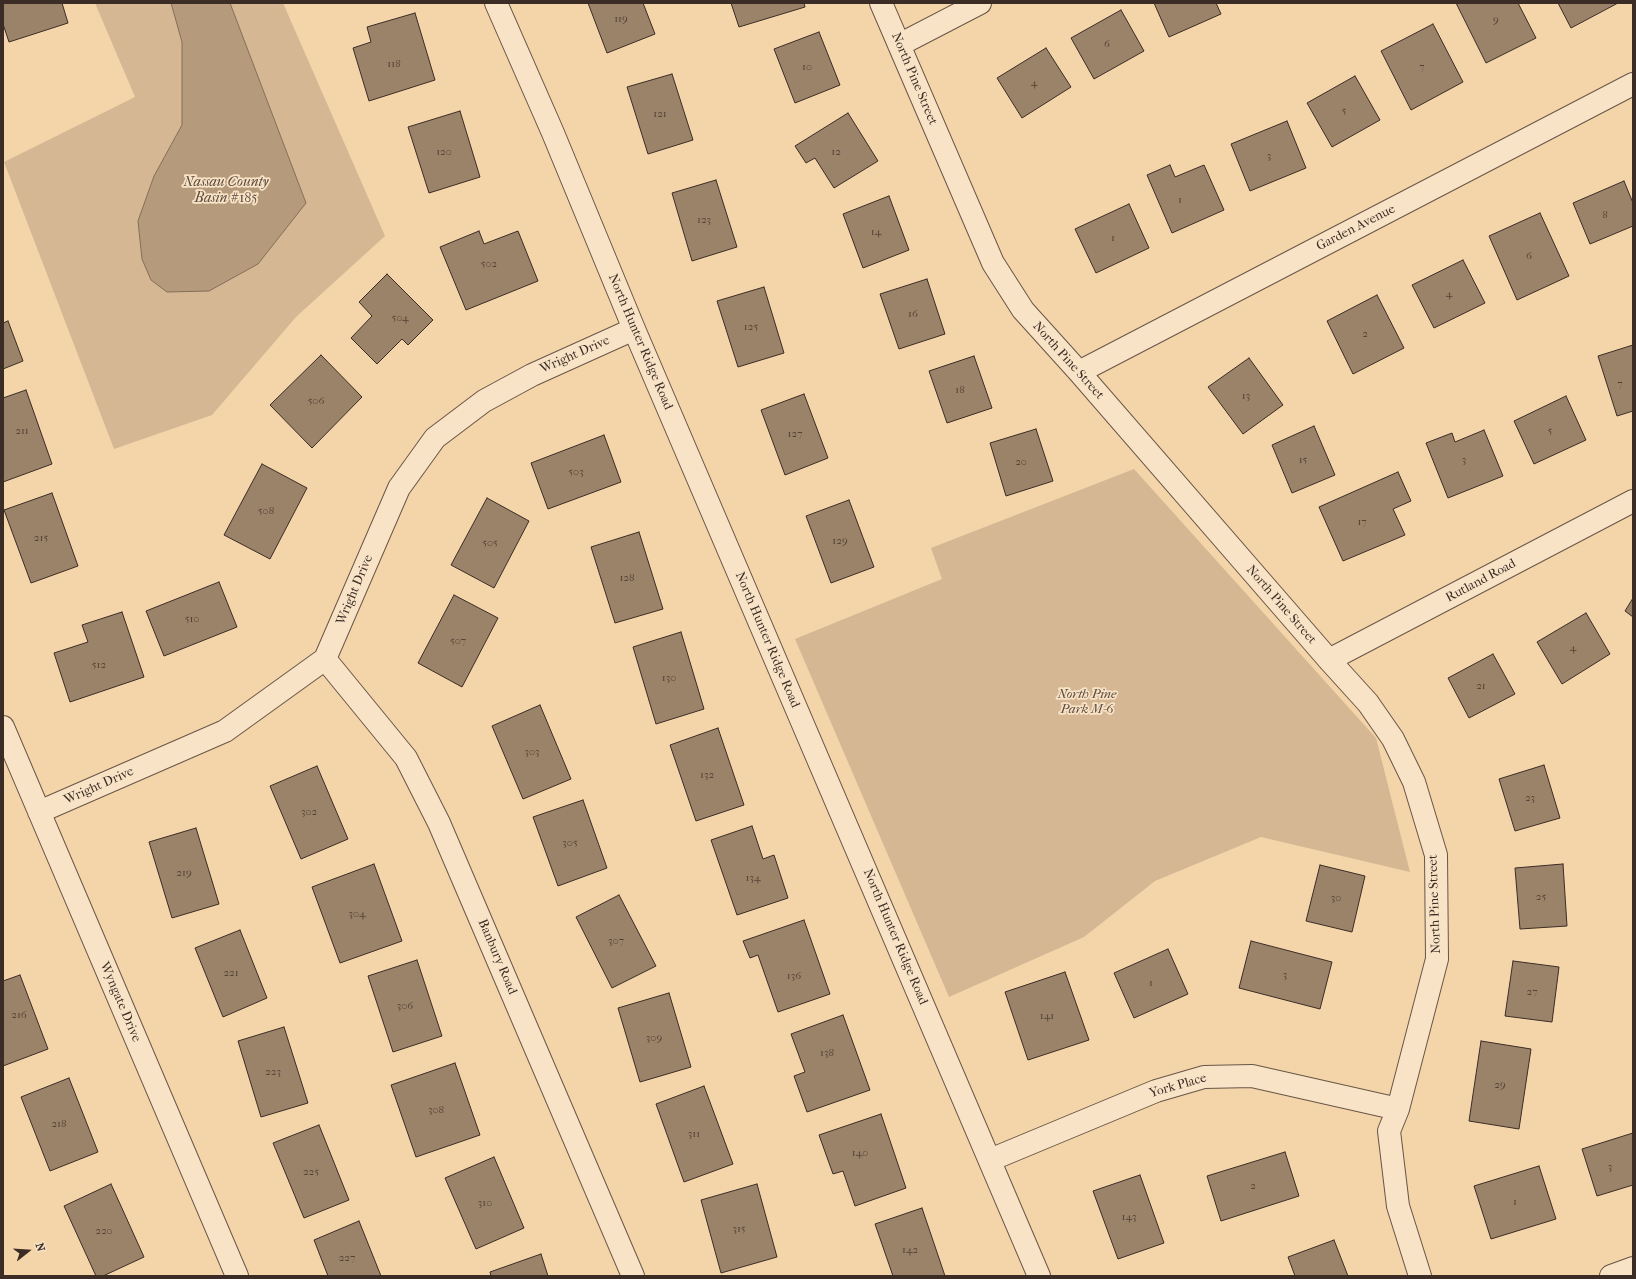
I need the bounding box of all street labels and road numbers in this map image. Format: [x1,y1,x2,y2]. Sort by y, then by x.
street label: North Pine Street [887,30,941,128]
street label: Garden Avenue [1314,201,1398,255]
street label: North Hunter Ridge Road [604,272,676,412]
street label: North Pine Street [1029,319,1107,403]
street label: Wright Drive [538,333,612,377]
street label: Wright Drive [333,553,377,627]
street label: Rutland Road [1443,556,1519,606]
street label: North Pine Street [1243,562,1319,648]
street label: North Hunter Ridge Road [731,570,803,710]
street label: Wright Drive [62,764,136,808]
street label: North Pine Street [1425,854,1445,954]
street label: North Hunter Ridge Road [859,867,931,1007]
street label: Banbury Road [474,917,520,997]
street label: Wyngate Drive [96,960,144,1044]
street label: York Place [1148,1070,1208,1102]

